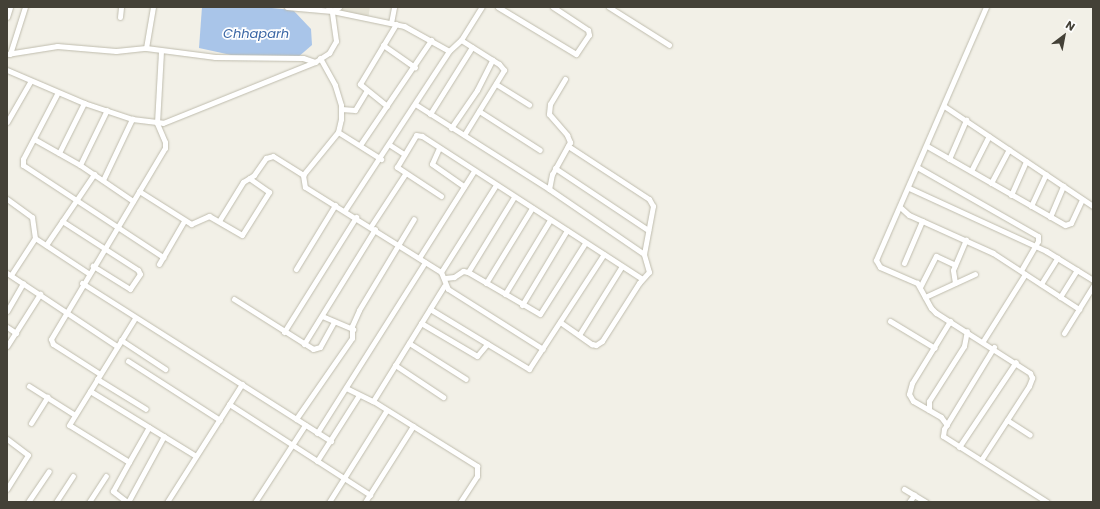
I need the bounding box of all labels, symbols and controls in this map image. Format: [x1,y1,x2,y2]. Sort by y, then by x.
north arrow [1044,16,1084,56]
text: N [1063,17,1078,35]
water label: Chhaparh [223,26,289,42]

